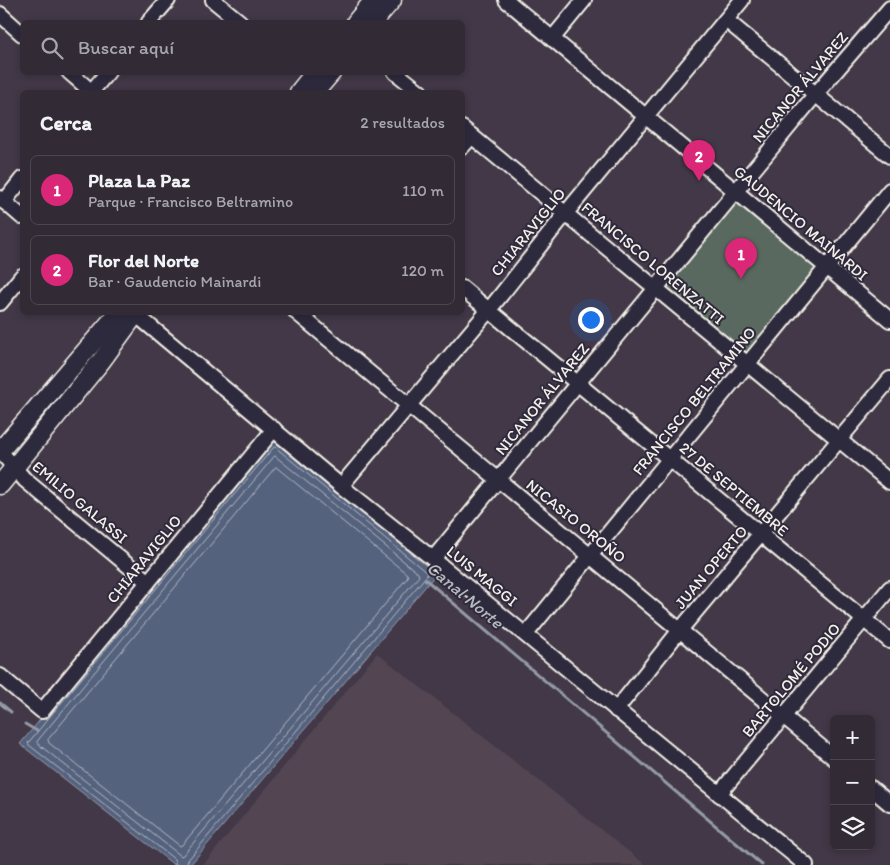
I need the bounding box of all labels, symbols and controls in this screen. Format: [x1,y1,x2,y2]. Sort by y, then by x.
search box [20,20,465,75]
street label: NICANOR ÁLVAREZ [748,28,852,146]
icon: search [38,34,66,62]
text: Buscar aquí [78,36,174,59]
text: Cerca [40,110,92,135]
text: 2 resultados [360,113,445,132]
pin: 2 [683,140,715,181]
street label: GAUDENCIO MAINARDI [730,161,872,285]
text: Plaza La Paz [88,169,190,192]
text: 1 [53,181,61,200]
text: 110 m [402,181,444,200]
street label: CHIARAVIGLIO [487,184,569,280]
text: Parque · Francisco Beltramino [88,192,293,211]
street label: FRANCISCO LORENZATTI [578,198,728,328]
pin: 1 [725,238,757,279]
text: Flor del Norte [88,249,199,272]
text: 2 [53,261,61,280]
text: 120 m [401,261,444,280]
text: Bar · Gaudencio Mainardi [88,272,261,291]
your location [578,307,604,333]
street label: FRANCISCO BELTRAMINO [628,323,760,479]
street label: NICANOR ÁLVAREZ [491,339,593,459]
street label: 27 DE SEPTIEMBRE [676,438,792,540]
street label: EMILIO GALASSI [29,457,131,547]
street label: NICASIO OROÑO [522,475,630,567]
street label: CHIARAVIGLIO [103,511,185,607]
street label: JUAN OPERTO [671,521,751,613]
street label: LUIS MAGGI [443,542,521,610]
water label: Canal Norte [422,557,509,634]
street label: BARTOLOMÉ PODIO [738,619,844,741]
map controls [830,715,875,850]
button: + [830,715,875,760]
button: − [830,760,875,805]
button: layers [830,805,875,850]

